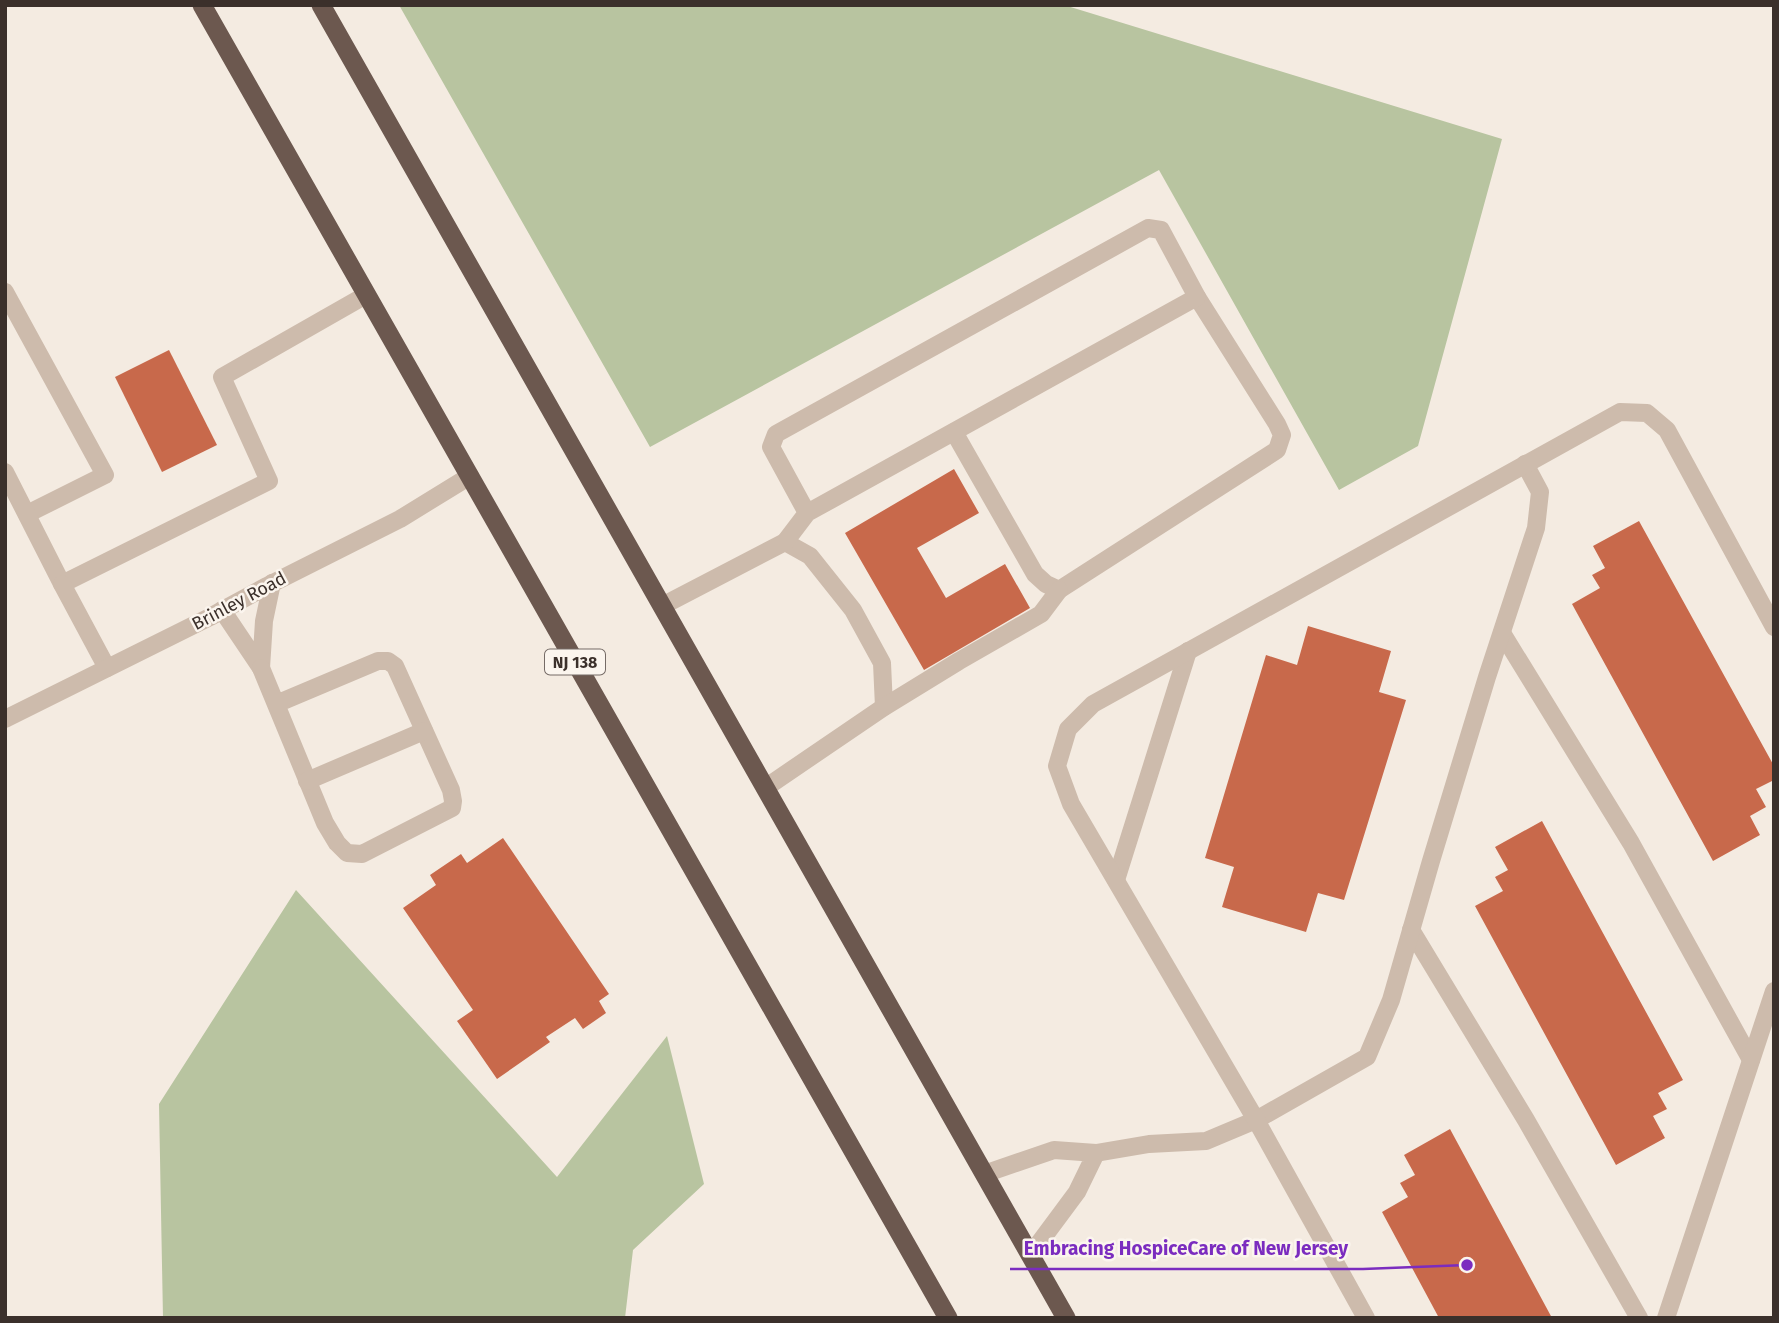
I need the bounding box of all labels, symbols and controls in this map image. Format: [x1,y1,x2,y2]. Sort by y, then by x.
street label: Brinley Road [188,567,290,635]
road number: NJ 138 [545,650,605,674]
callout: Embracing HospiceCare of New Jersey [1010,1229,1363,1269]
text: Embracing HospiceCare of New Jersey [1024,1237,1348,1260]

